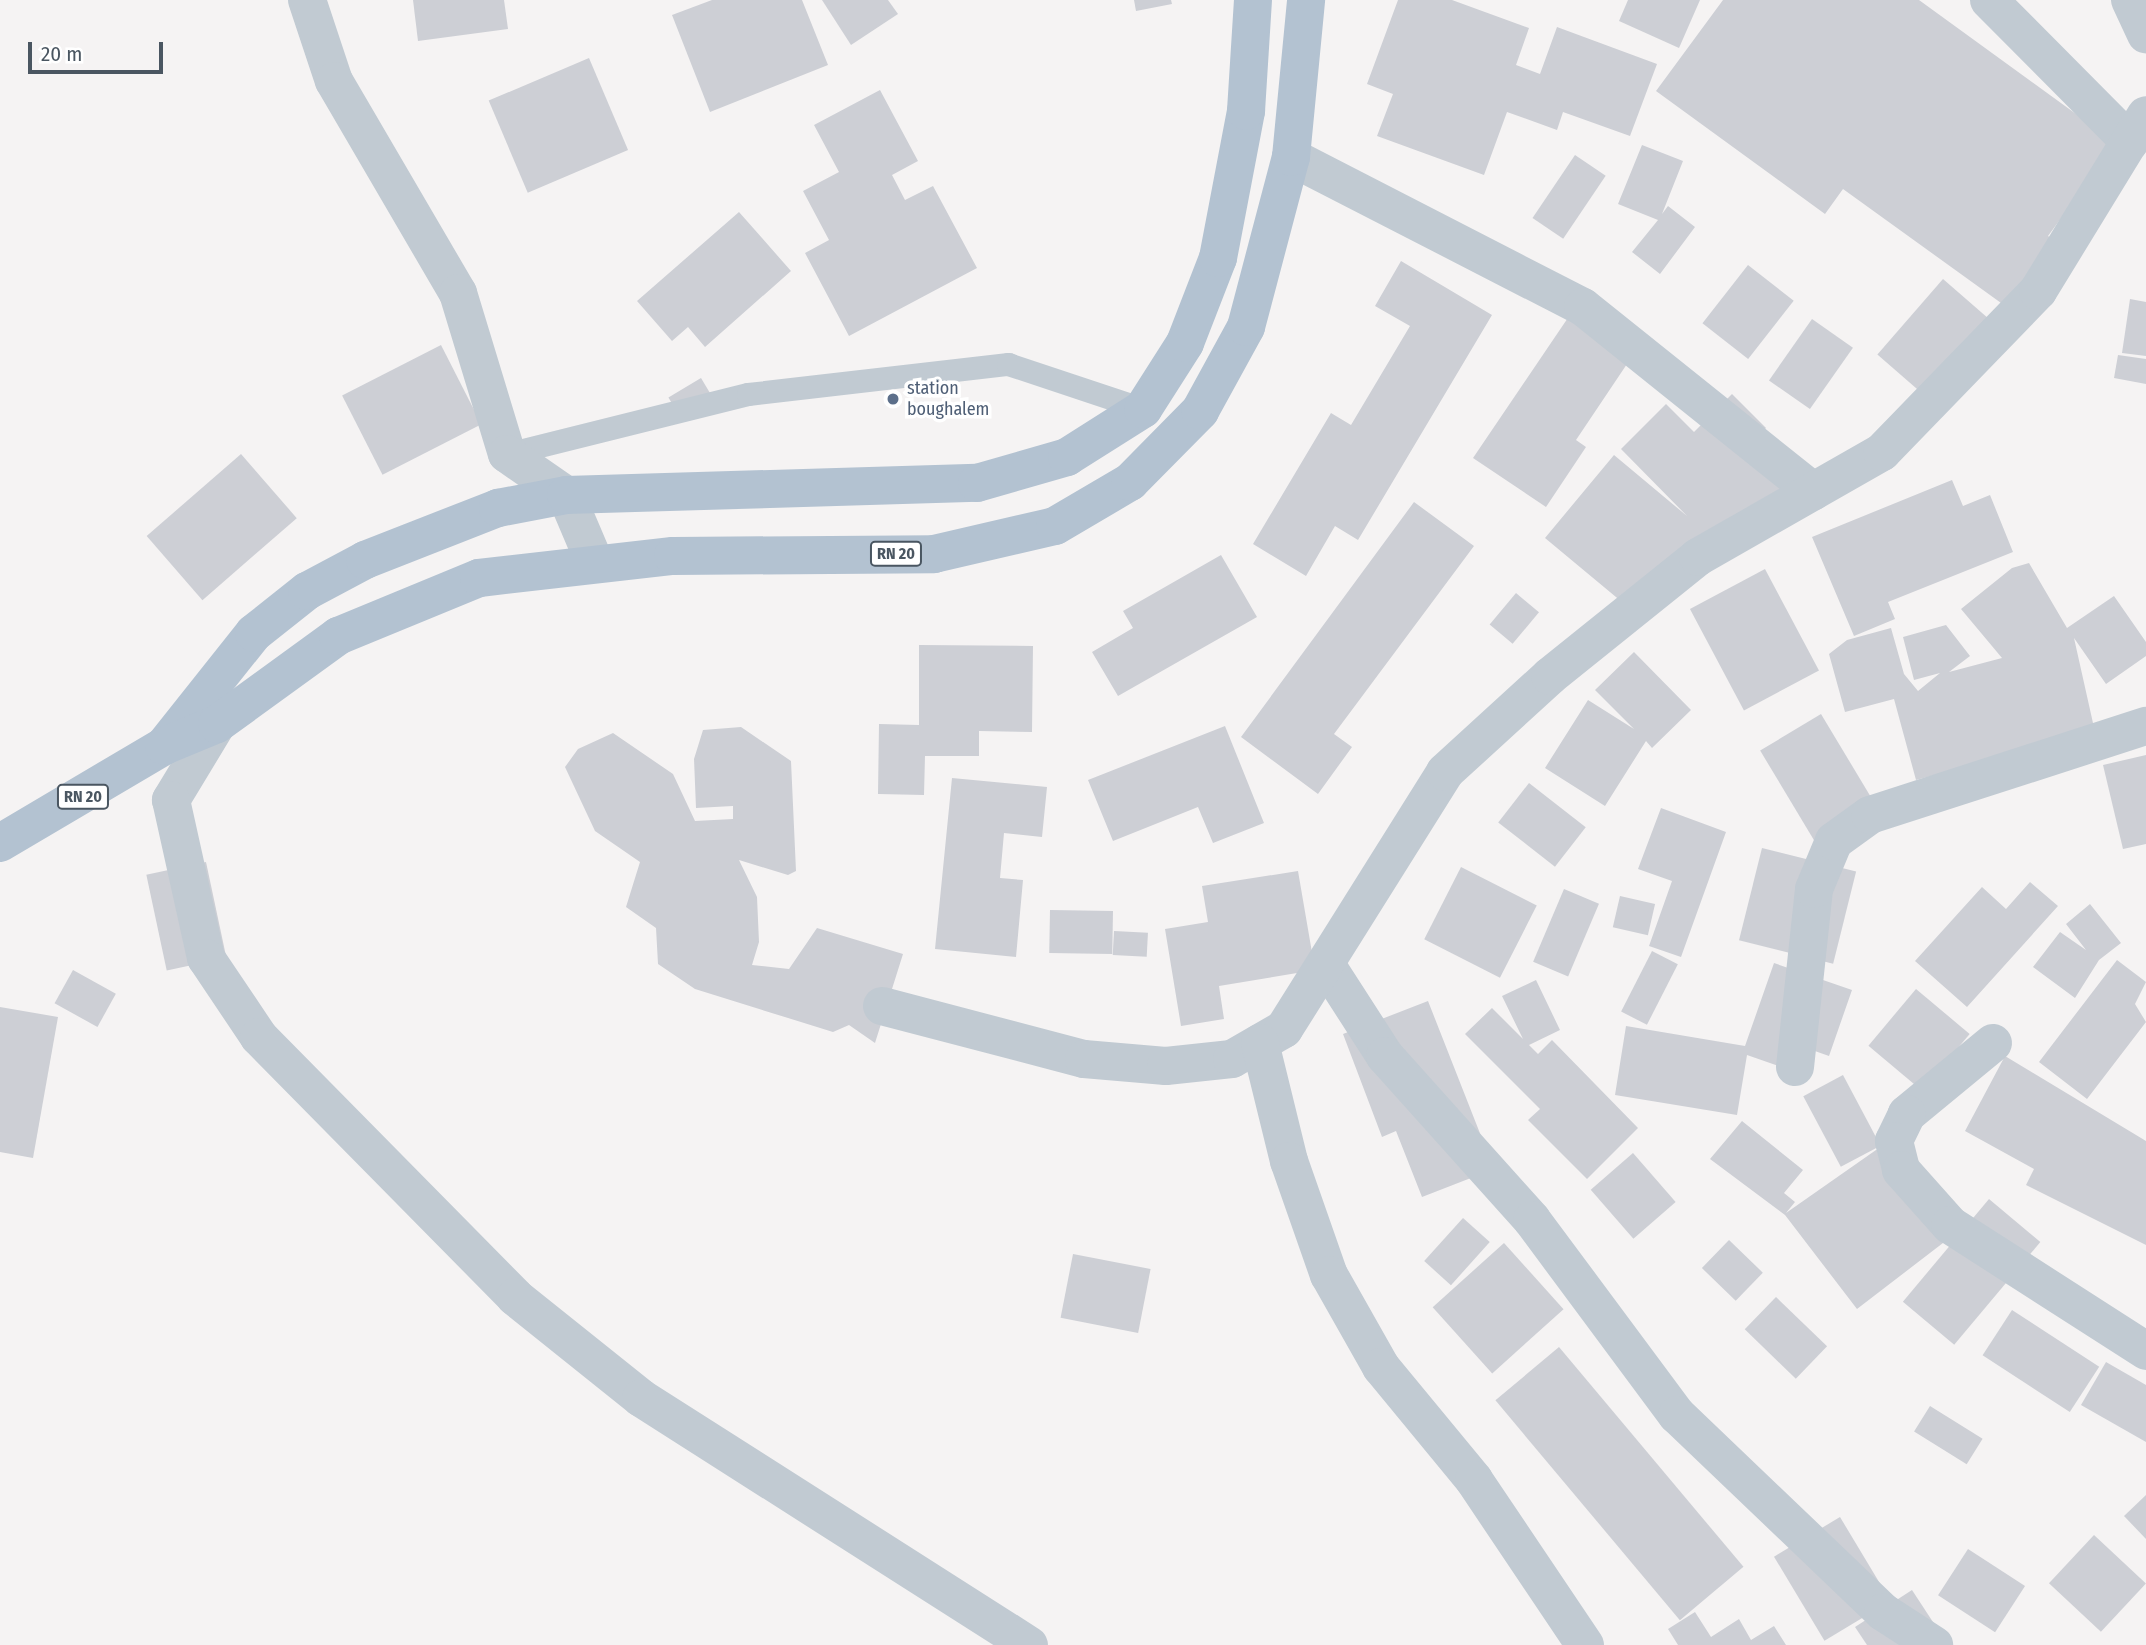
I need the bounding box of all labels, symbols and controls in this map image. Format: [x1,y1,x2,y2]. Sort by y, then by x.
scale bar [32,28,166,72]
text: 20 m [41,41,82,67]
place label: station boughalem [907,378,989,420]
marker: station boughalem [885,391,901,407]
road number: RN 20 [870,541,922,566]
road number: RN 20 [57,784,109,810]

